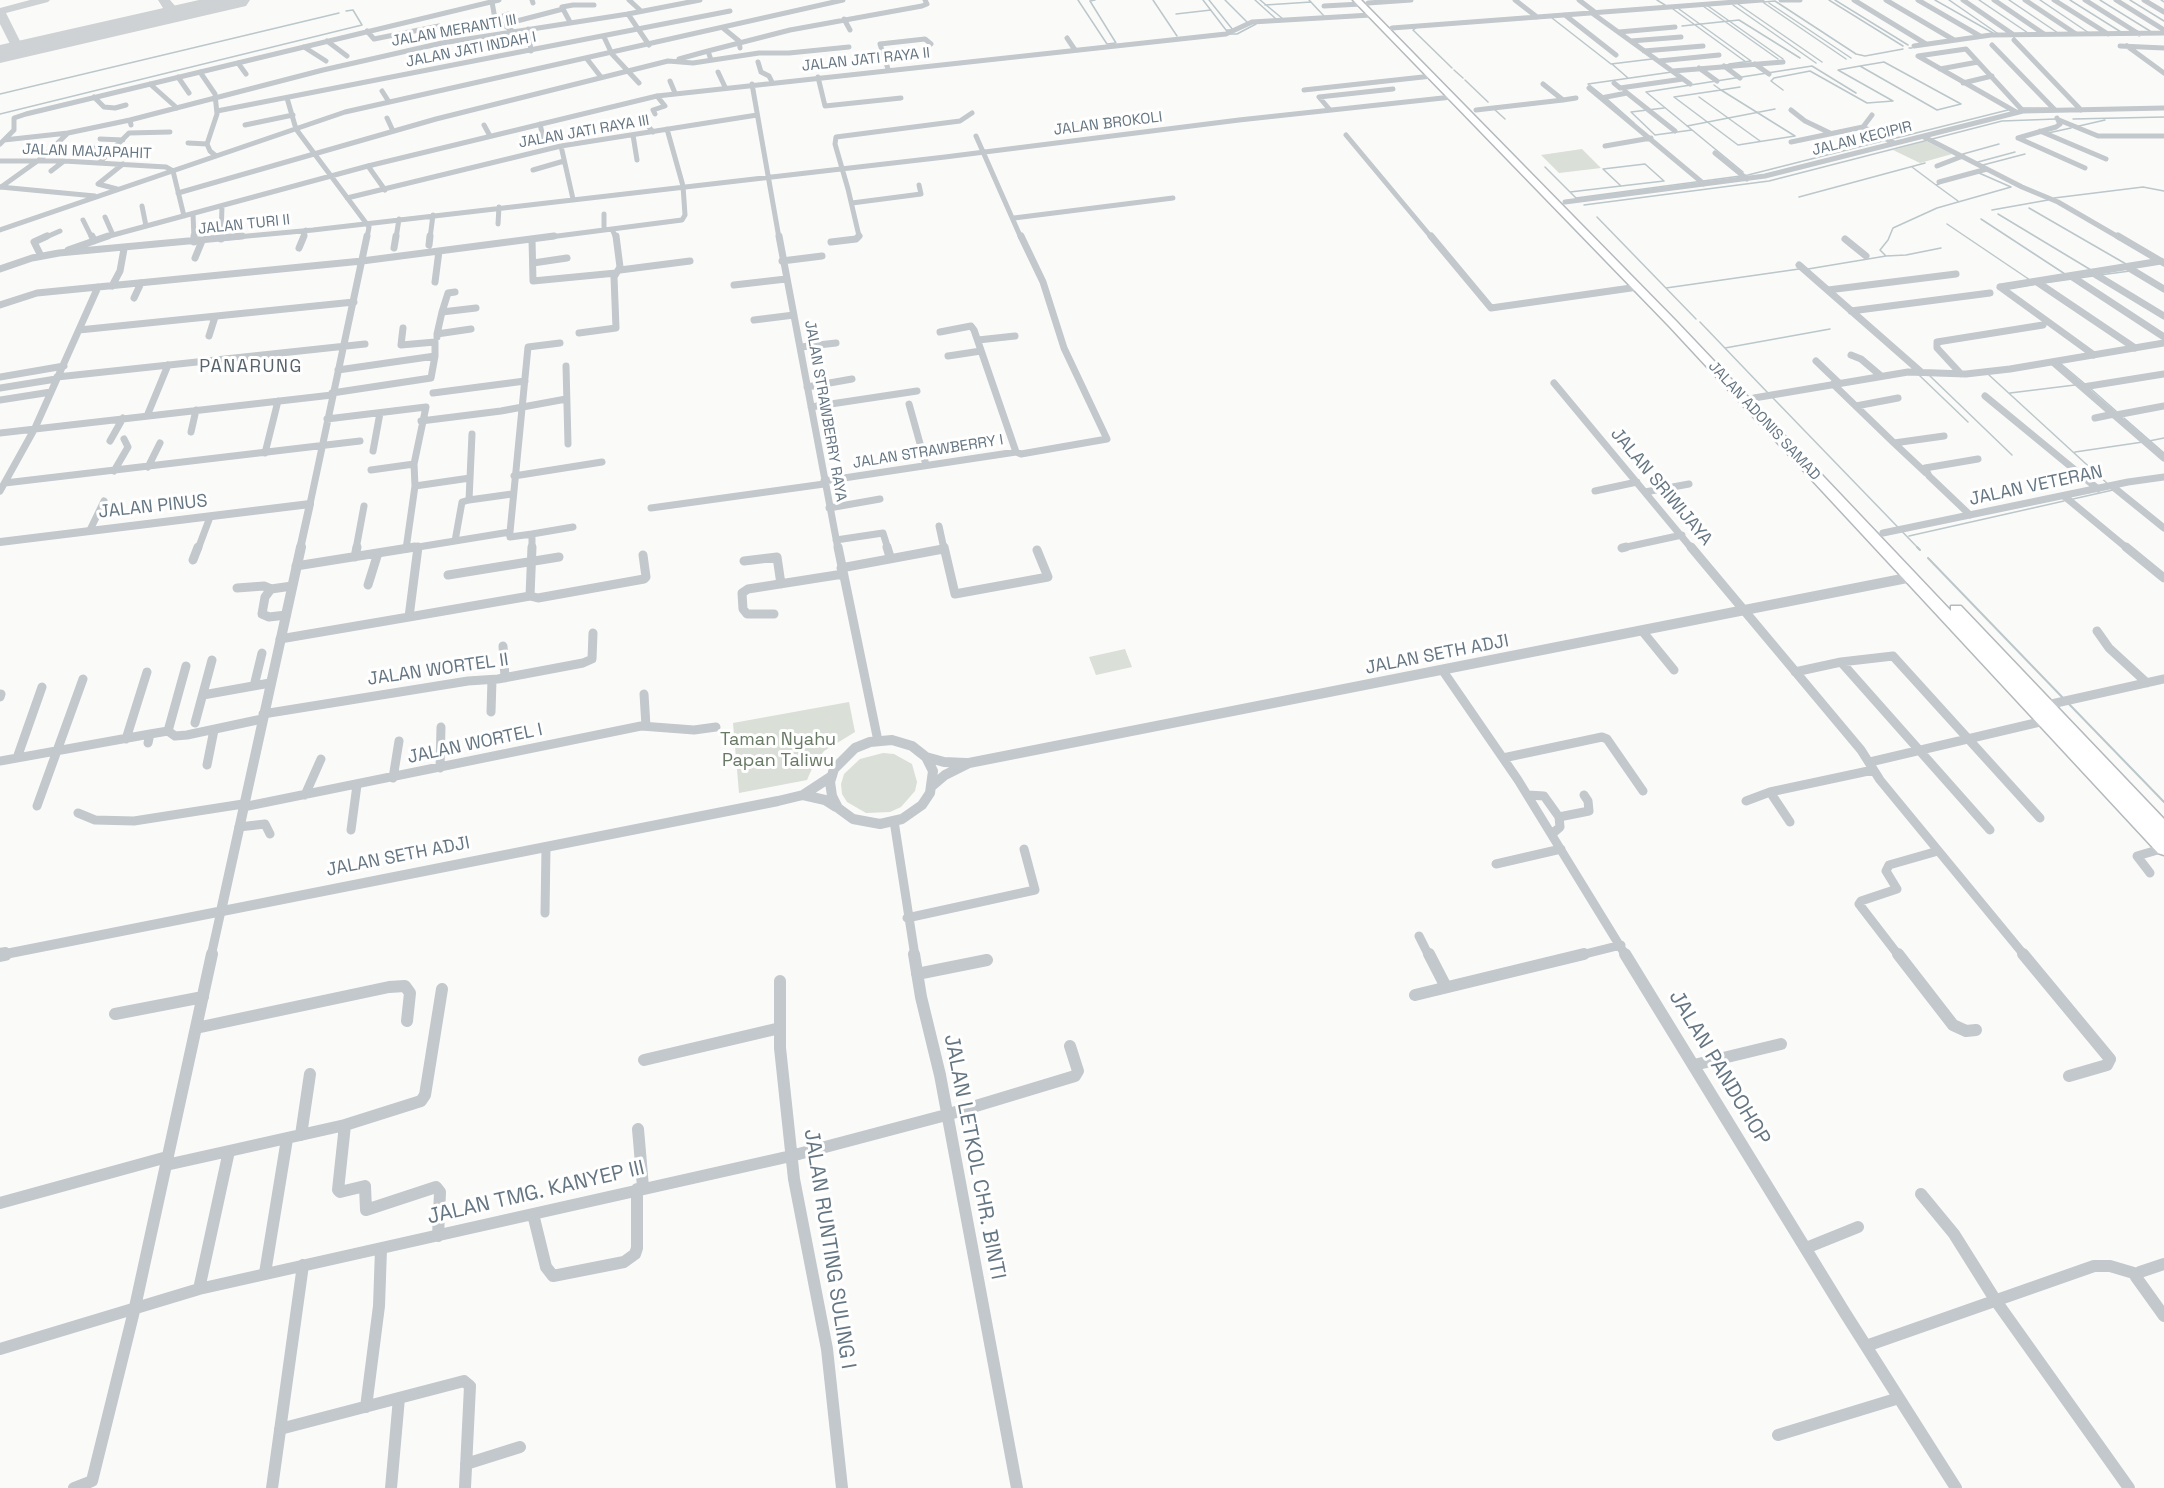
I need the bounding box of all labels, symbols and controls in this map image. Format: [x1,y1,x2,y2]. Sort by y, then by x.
street label: JALAN MERANTI III [390,11,518,51]
street label: JALAN JATI INDAH I [404,29,538,71]
street label: JALAN JATI RAYA II [801,44,931,76]
street label: JALAN BROKOLI [1053,108,1163,140]
street label: JALAN JATI RAYA III [517,112,651,152]
street label: JALAN KECIPIR [1810,118,1914,160]
street label: JALAN MAJAPAHIT [22,141,152,163]
street label: JALAN TURI II [197,211,291,239]
street label: JALAN STRAWBERRY RAYA [800,319,850,503]
district label: PANARUNG [199,356,303,378]
street label: JALAN ADONIS SAMAD [1704,358,1824,484]
street label: JALAN SRIWIJAYA [1605,424,1717,550]
street label: JALAN STRAWBERRY I [851,431,1005,473]
street label: JALAN VETERAN [1967,461,2105,511]
street label: JALAN PINUS [97,491,209,523]
street label: JALAN SETH ADJI [1363,630,1511,680]
street label: JALAN WORTEL II [366,649,510,691]
street label: JALAN WORTEL I [405,719,545,769]
park label: Taman Nyahu Papan Taliwu [720,729,836,771]
street label: JALAN SETH ADJI [324,832,472,882]
street label: JALAN PANDOHOP [1663,986,1775,1150]
street label: JALAN LETKOL CHR. BINTI [938,1032,1010,1282]
street label: JALAN RUNTING SULING I [798,1127,860,1371]
street label: JALAN TMG. KANYEP III [425,1156,647,1230]

